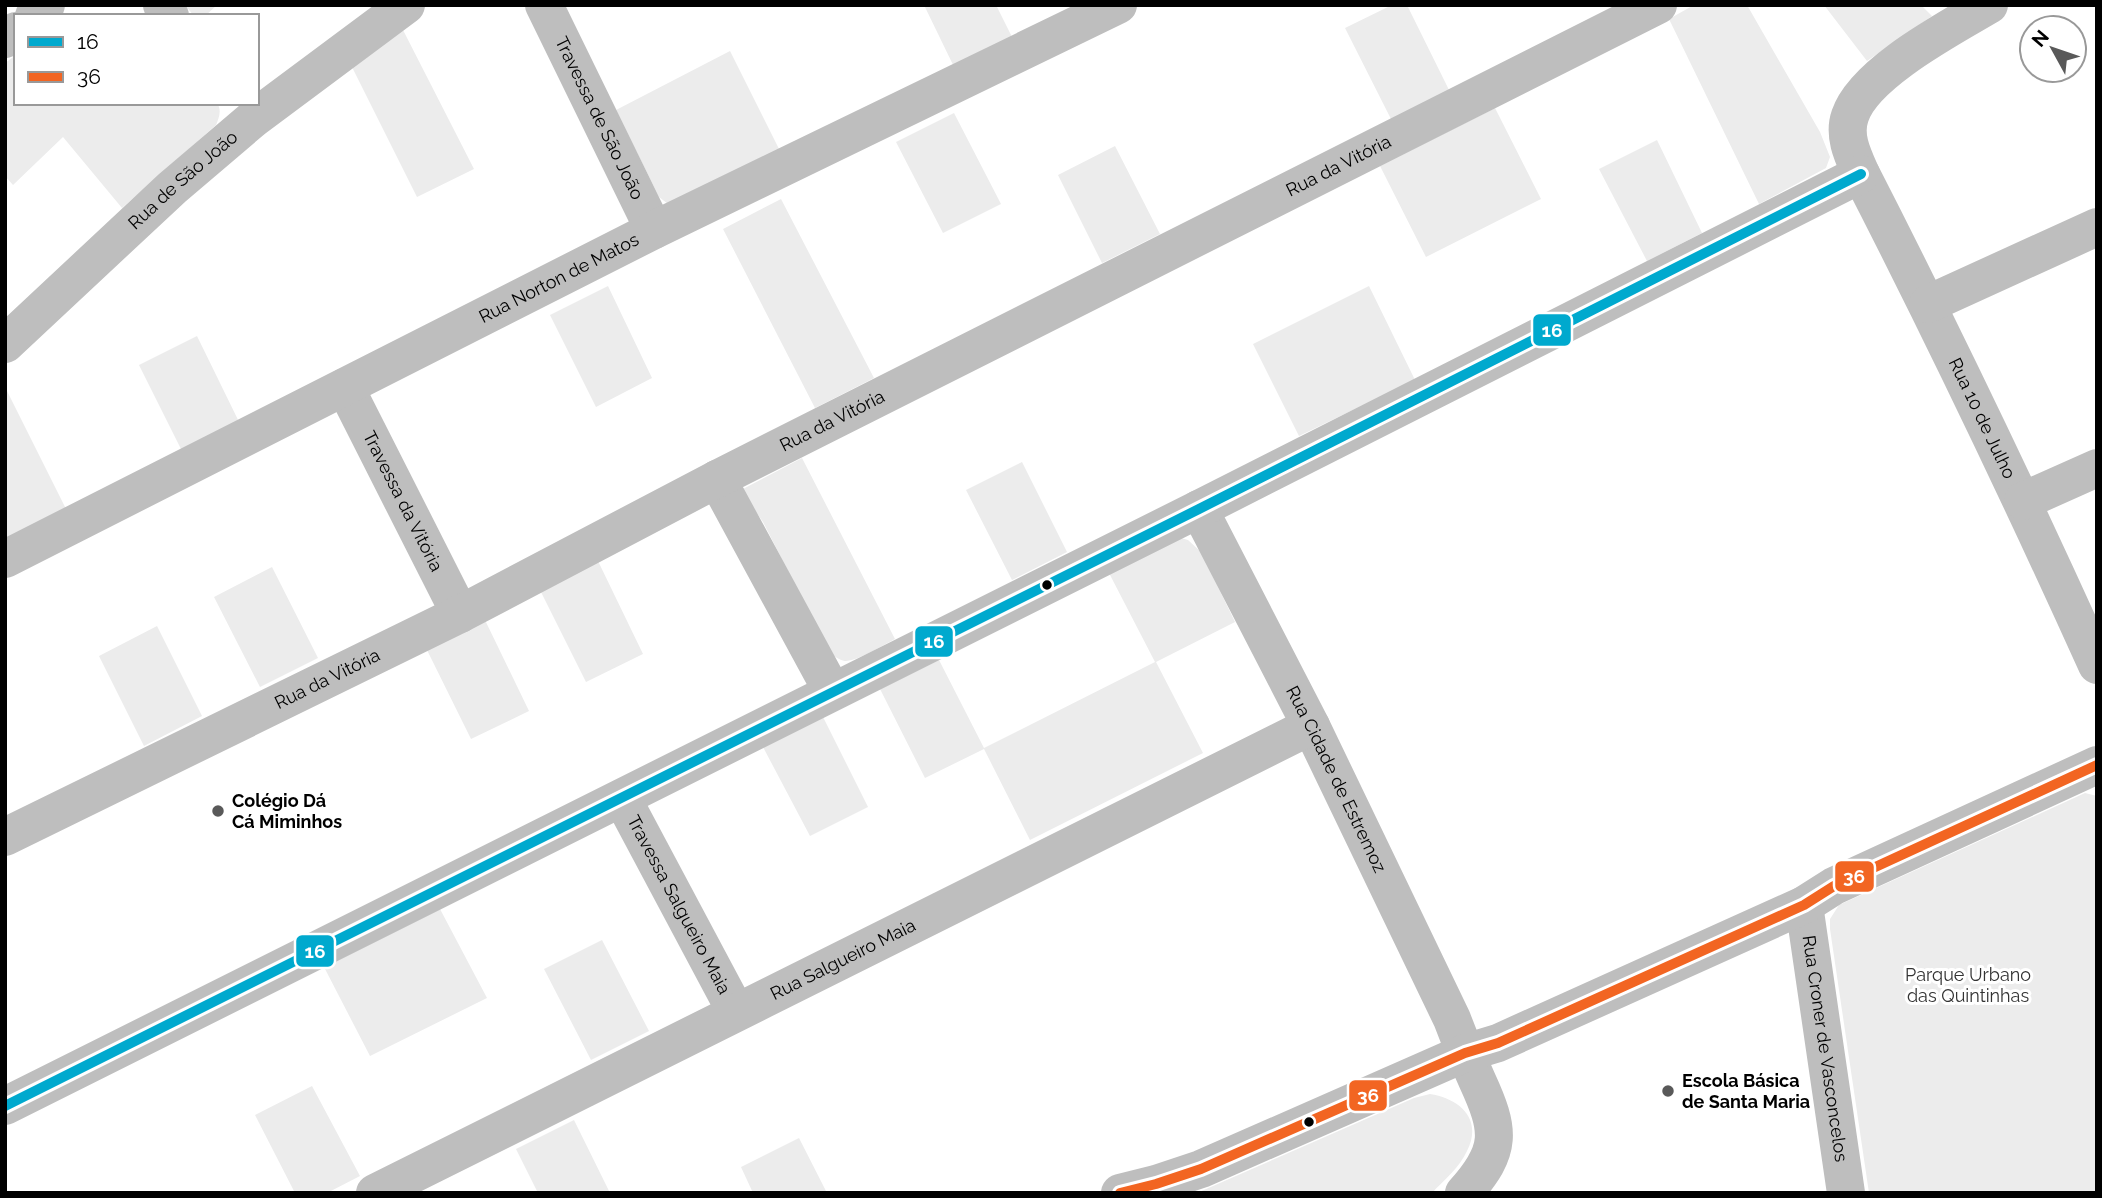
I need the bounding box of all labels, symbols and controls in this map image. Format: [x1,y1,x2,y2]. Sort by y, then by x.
legend [14,14,259,105]
north arrow [2018,14,2088,84]
text: N [2027,25,2053,51]
text: 16 [77,29,99,54]
street label: Travessa de São João [551,33,649,203]
text: 36 [77,64,101,89]
street label: Rua de São João [124,126,242,233]
street label: Rua da Vitória [1282,130,1394,201]
street label: Rua Norton de Matos [475,228,642,327]
line badge: 16 [1532,313,1572,347]
text: 16 [1542,319,1562,341]
street label: Rua 10 de Julho [1945,354,2020,482]
street label: Rua da Vitória [776,385,888,456]
street label: Travessa da Vitória [359,427,448,575]
unlabelled marker [1040,578,1054,592]
line badge: 16 [914,625,954,658]
text: 16 [924,630,944,652]
street label: Rua da Vitória [271,644,383,713]
street label: Rua Cidade de Estremoz [1282,682,1391,876]
place label: Colégio Dá Cá Miminhos [232,790,342,832]
marker: Colégio Dá Cá Miminhos [210,803,226,819]
street label: Travessa Salgueiro Maia [623,812,735,998]
line badge: 36 [1834,860,1875,893]
text: 36 [1843,865,1865,887]
street label: Rua Salgueiro Maia [767,914,919,1004]
line badge: 16 [295,934,335,968]
street label: Rua Croner de Vasconcelos [1799,934,1852,1163]
text: 16 [305,940,325,962]
park label: Parque Urbano das Quintinhas [1905,964,2031,1006]
place label: Escola Básica de Santa Maria [1682,1070,1810,1112]
line badge: 36 [1348,1079,1388,1112]
marker: Escola Básica de Santa Maria [1660,1083,1676,1099]
text: 36 [1357,1084,1379,1106]
unlabelled marker [1302,1115,1316,1129]

